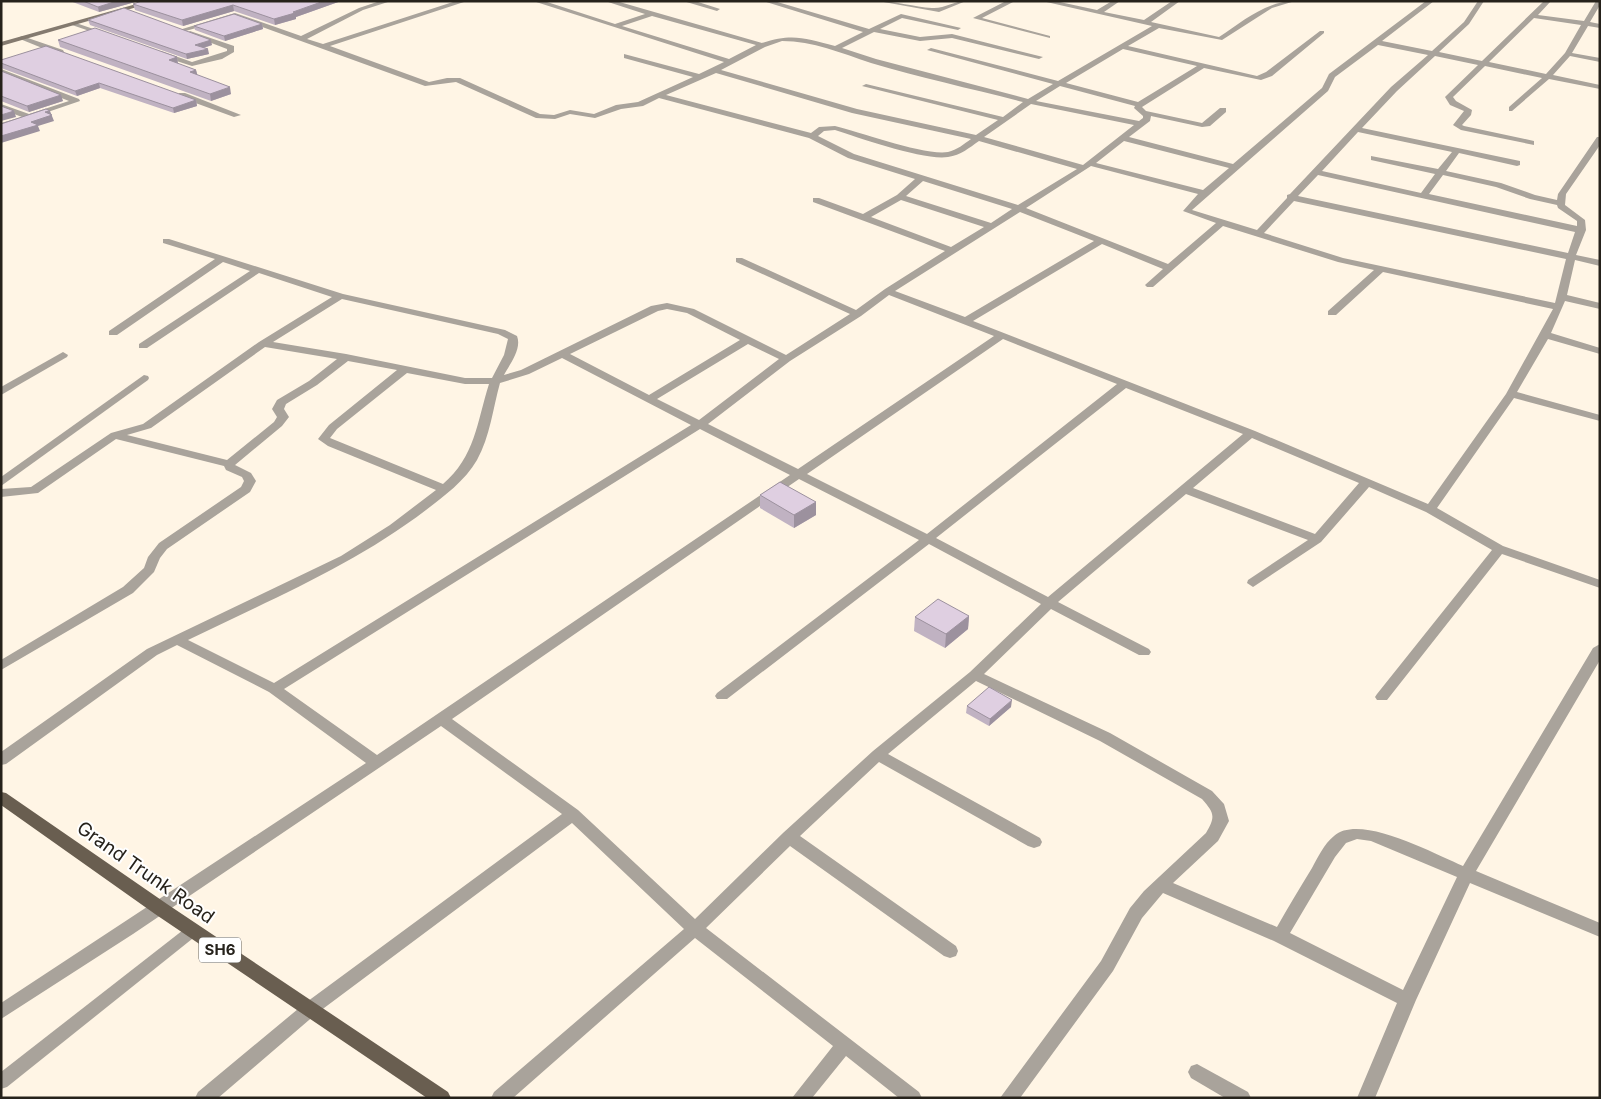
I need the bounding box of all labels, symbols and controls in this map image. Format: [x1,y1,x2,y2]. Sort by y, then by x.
street label: Grand Trunk Road [73,816,219,928]
road number: SH6 [199,938,241,962]

